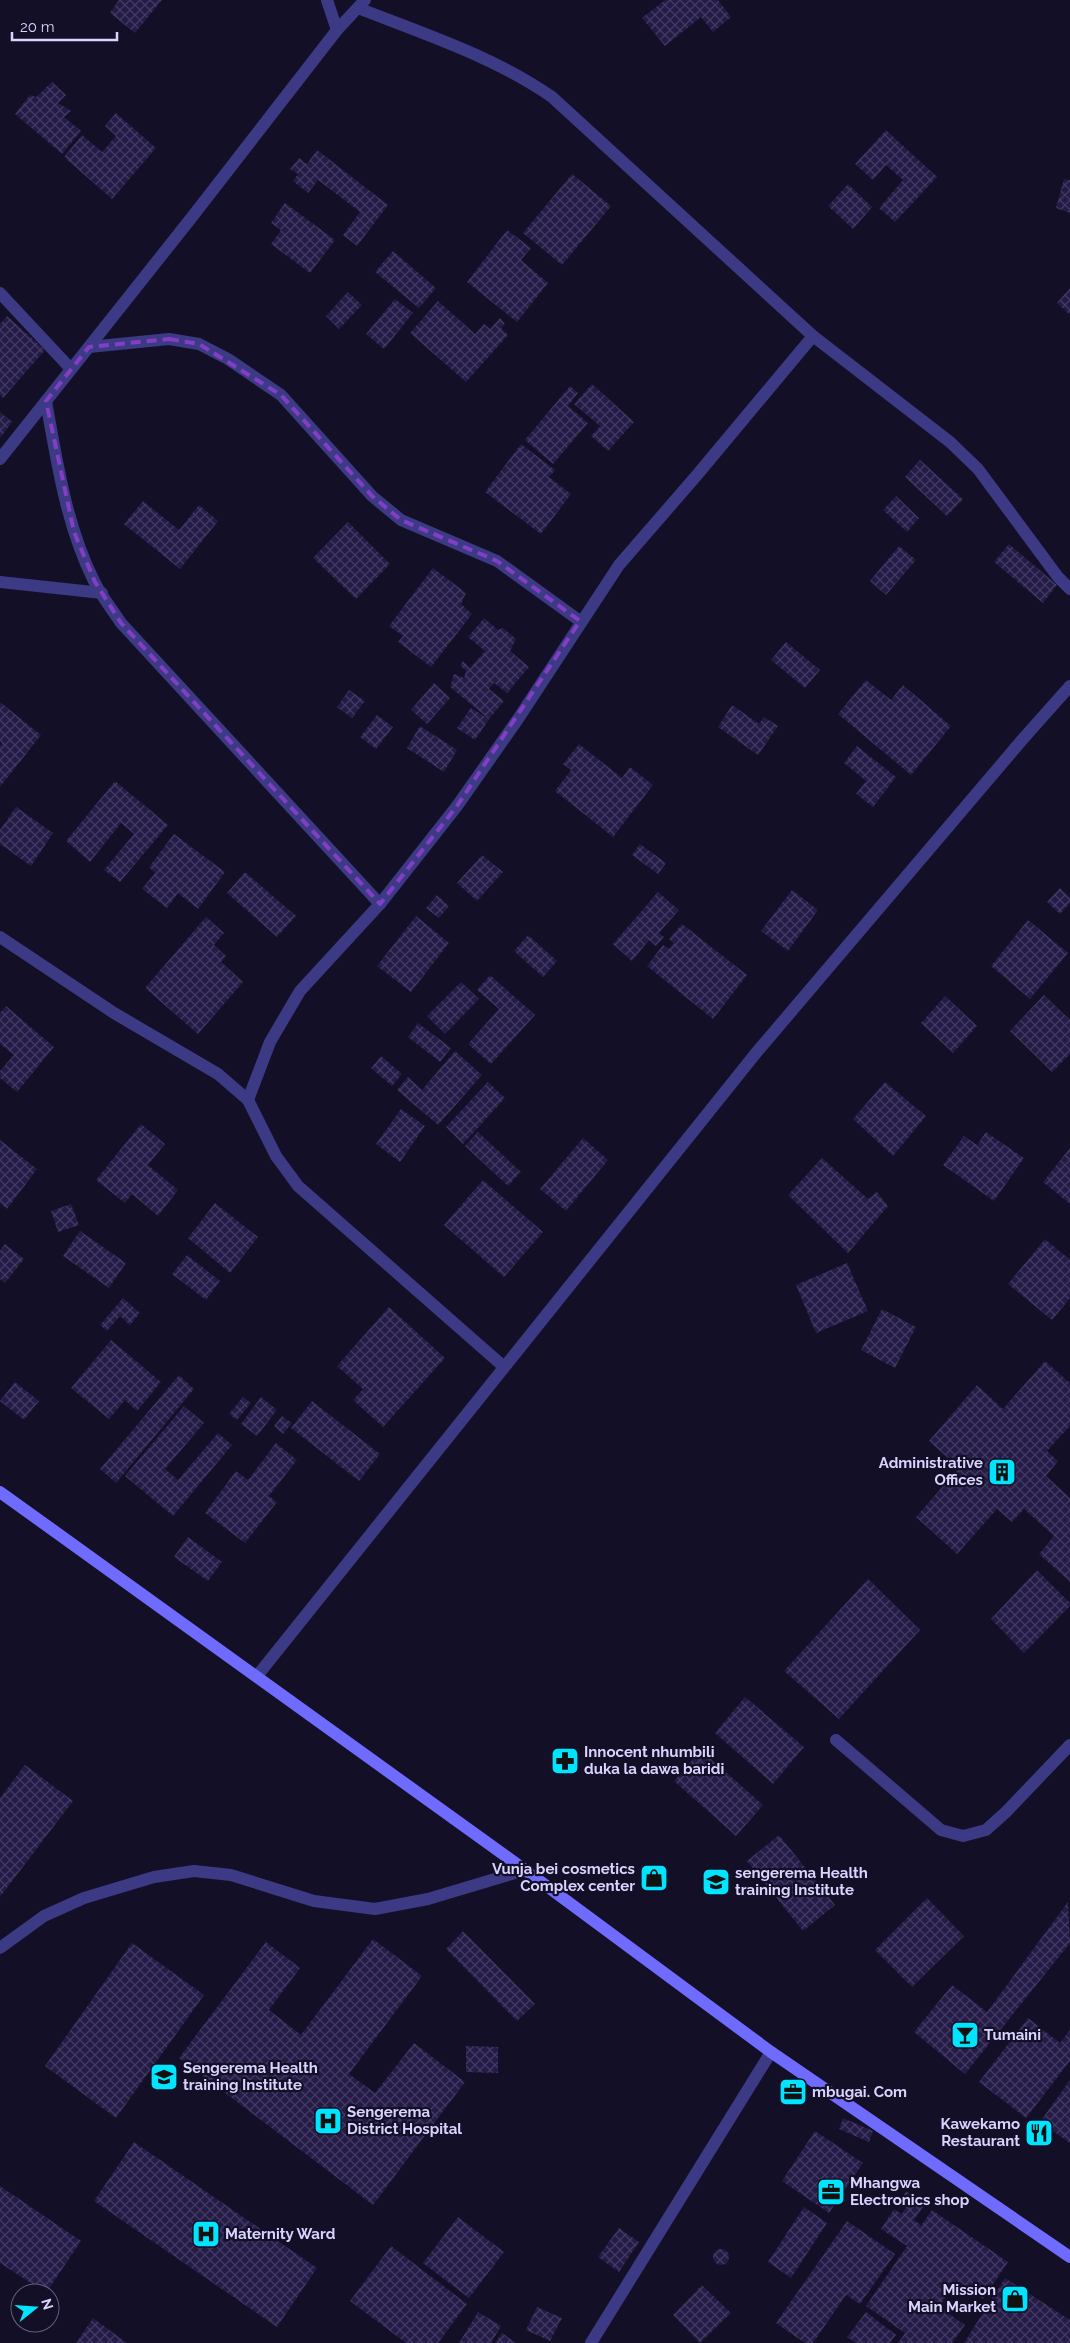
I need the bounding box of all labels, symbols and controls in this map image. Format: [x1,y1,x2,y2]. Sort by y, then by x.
scale bar [12,10,118,42]
text: 20 m [20,18,55,36]
place label: Administrative Offices [879,1454,983,1489]
building icon: Administrative Offices [987,1457,1017,1487]
place label: Innocent nhumbili duka la dawa baridi [584,1743,724,1778]
pharmacy icon: Innocent nhumbili duka la dawa baridi [550,1746,580,1776]
place label: Vunja bei cosmetics Complex center [492,1860,635,1895]
shop icon: Vunja bei cosmetics Complex center [639,1863,669,1893]
place label: sengerema Health training Institute [735,1864,868,1899]
school or university icon: sengerema Health training Institute [701,1867,731,1897]
bar icon: Tumaini [950,2020,980,2050]
place label: Tumaini [984,2026,1041,2044]
place label: Sengerema Health training Institute [183,2059,318,2094]
school or university icon: Sengerema Health training Institute [149,2062,179,2092]
office icon: mbugai. Com [778,2077,808,2107]
place label: mbugai. Com [812,2083,907,2101]
place label: Sengerema District Hospital [347,2103,462,2138]
hospital icon: Sengerema District Hospital [313,2106,343,2136]
place label: Kawekamo Restaurant [940,2115,1020,2150]
restaurant icon: Kawekamo Restaurant [1024,2118,1054,2148]
place label: Mhangwa Electronics shop [850,2174,970,2209]
office icon: Mhangwa Electronics shop [816,2177,846,2207]
hospital icon: Maternity Ward [191,2219,221,2249]
place label: Maternity Ward [225,2225,336,2243]
place label: Mission Main Market [908,2281,996,2316]
north arrow [10,2283,60,2333]
shop icon: Mission Main Market [1000,2284,1030,2314]
text: N [38,2297,57,2312]

